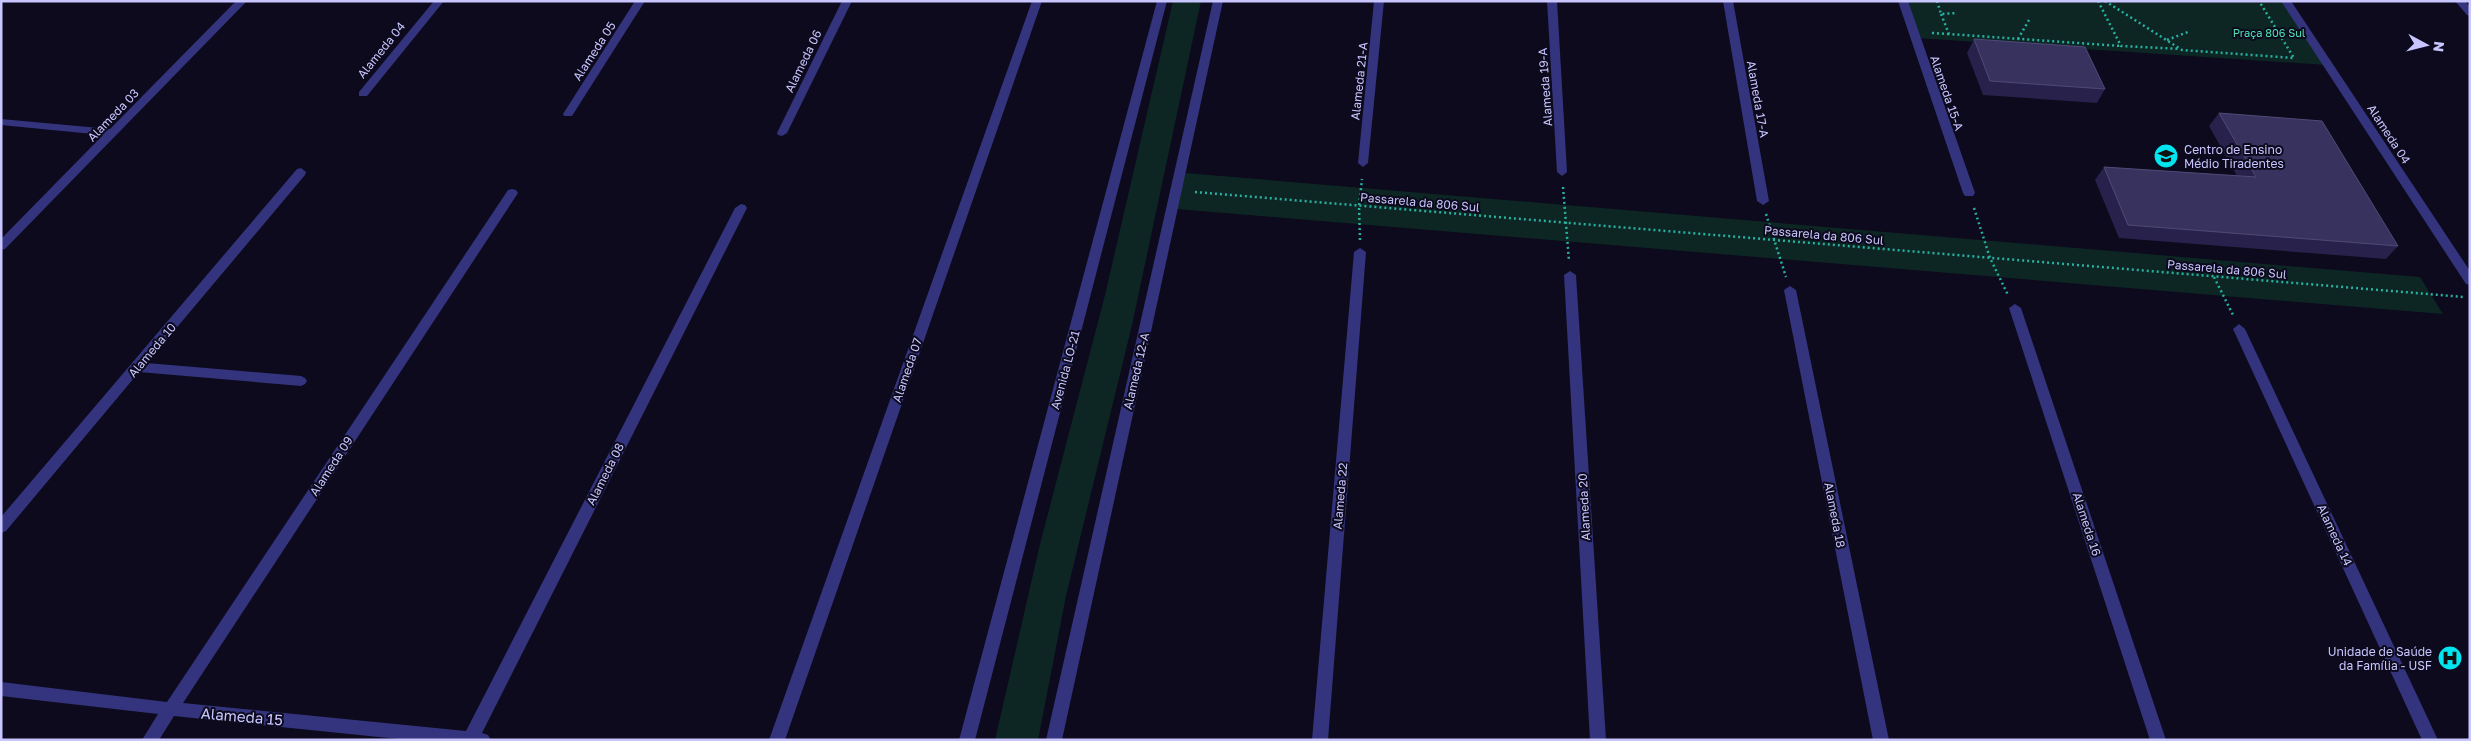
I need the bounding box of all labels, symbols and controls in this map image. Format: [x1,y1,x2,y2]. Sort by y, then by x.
street label: Alameda 04 [354,19,408,81]
street label: Alameda 05 [569,19,619,83]
north arrow [2401,20,2451,70]
park label: Praça 806 Sul [2233,26,2306,39]
street label: Alameda 06 [781,27,825,95]
text: N [2430,40,2448,53]
street label: Alameda 21-A [1347,41,1371,121]
street label: Alameda 19-A [1535,47,1555,127]
street label: Alameda 15-A [1927,53,1967,133]
street label: Alameda 17-A [1744,59,1772,139]
street label: Alameda 03 [84,85,142,145]
street label: Alameda 04 [2364,101,2414,167]
place label: Centro de Ensino Médio Tiradentes [2184,142,2284,171]
school or university icon: Centro de Ensino Médio Tiradentes [2153,143,2179,169]
street label: Passarela da 806 Sul [1360,189,1481,215]
street label: Passarela da 806 Sul [1764,222,1885,248]
street label: Passarela da 806 Sul [2167,256,2288,282]
street label: Alameda 10 [125,320,179,380]
street label: Avenida LO-21 [1047,329,1083,411]
street label: Alameda 12-A [1120,331,1152,411]
street label: Alameda 07 [889,336,925,404]
street label: Alameda 09 [306,433,356,499]
street label: Alameda 08 [583,440,627,508]
street label: Alameda 22 [1330,462,1350,530]
street label: Alameda 20 [1575,473,1593,541]
street label: Alameda 18 [1821,481,1849,549]
street label: Alameda 16 [2070,490,2104,558]
street label: Alameda 14 [2314,502,2356,568]
place label: Unidade de Saúde da Família - USF [2328,644,2432,673]
hospital icon: Unidade de Saúde da Família - USF [2437,645,2463,671]
street label: Alameda 15 [200,703,284,729]

